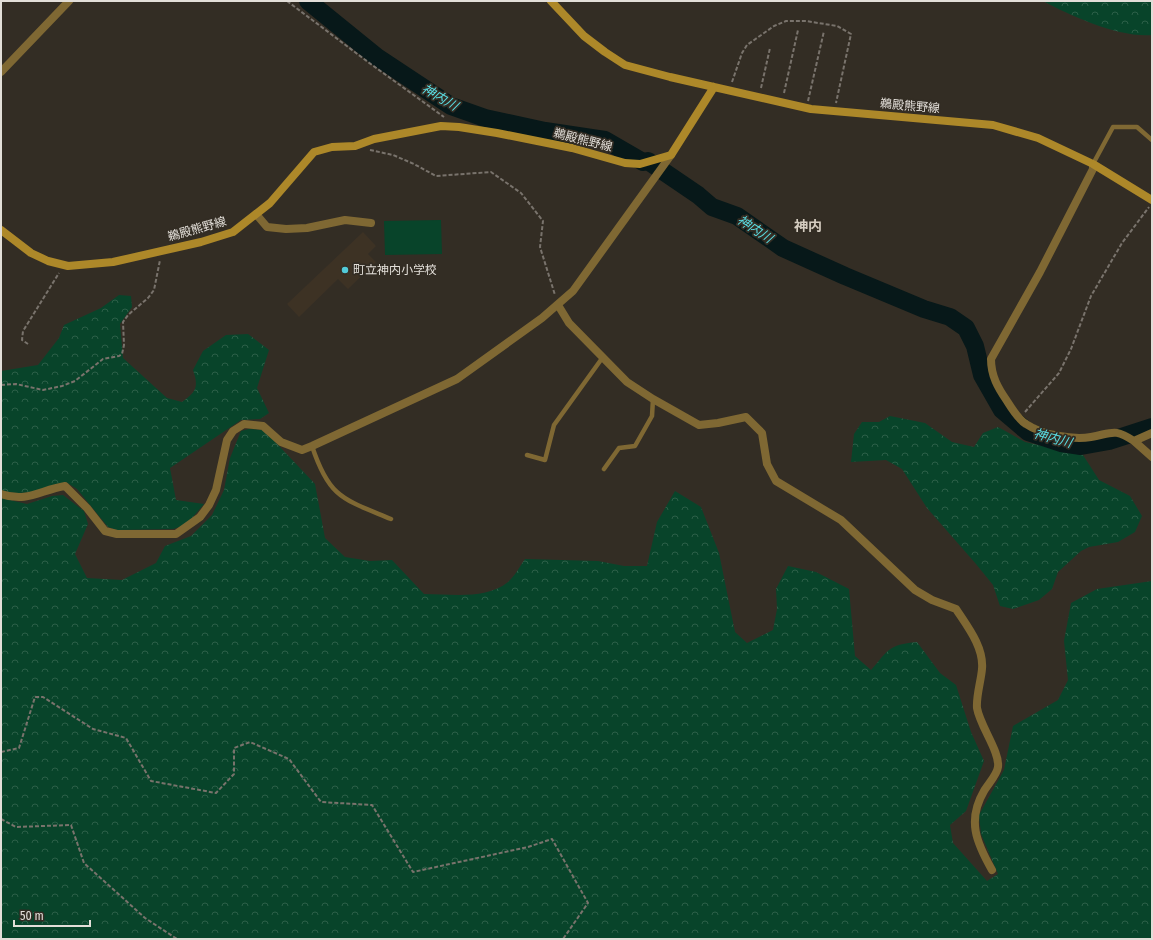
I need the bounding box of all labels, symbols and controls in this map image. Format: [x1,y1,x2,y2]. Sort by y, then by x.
water label: 神内川 [419,81,462,114]
street label: 鵜殿熊野線 [879,96,941,116]
street label: 鵜殿熊野線 [552,126,614,154]
water label: 神内川 [735,212,777,247]
street label: 鵜殿熊野線 [166,214,228,244]
district label: 神内 [794,218,822,235]
place label: 町立神内小学校 [353,263,437,277]
marker: 町立神内小学校 [340,265,350,275]
water label: 神内川 [1032,426,1076,451]
scale bar [14,902,90,928]
text: 50 m [20,909,44,923]

